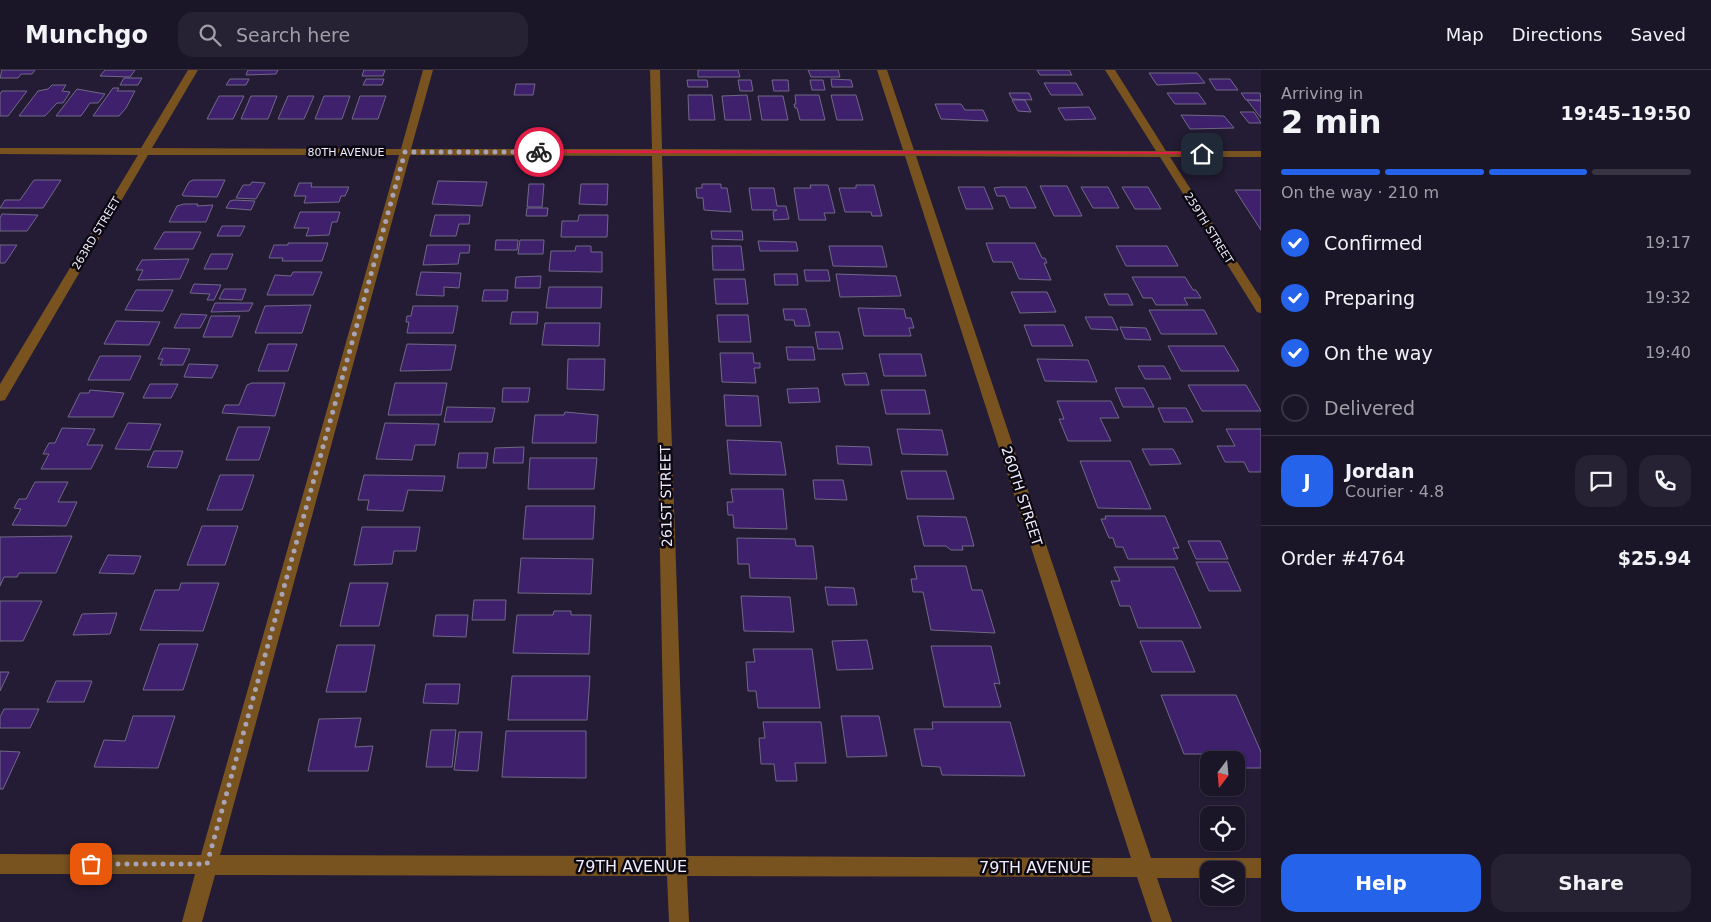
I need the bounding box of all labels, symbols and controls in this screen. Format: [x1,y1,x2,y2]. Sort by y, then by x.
search box [178,12,528,57]
text: Munchgo [25,21,148,49]
icon: search [196,21,224,49]
text: Search here [236,24,350,46]
text: Map [1446,24,1484,45]
text: Directions [1512,24,1602,45]
text: Saved [1630,24,1686,45]
text: Arriving in [1281,84,1363,103]
text: 19:45–19:50 [1561,102,1691,124]
text: 2 min [1281,103,1382,141]
courier [514,127,564,177]
pin [1181,133,1223,175]
icon: bike [525,138,553,166]
icon: home [1188,140,1216,168]
street label: 80TH AVENUE [307,146,385,159]
text: On the way · 210 m [1281,183,1439,202]
street label: 259TH STREET [1181,190,1236,266]
street label: 263RD STREET [70,194,123,272]
icon: check [1281,229,1309,257]
text: Confirmed [1324,232,1423,254]
text: 19:17 [1645,233,1691,252]
icon: check [1281,284,1309,312]
text: Preparing [1324,287,1415,309]
text: 19:32 [1645,288,1691,307]
icon: check [1281,339,1309,367]
text: On the way [1324,342,1433,364]
text: 19:40 [1645,343,1691,362]
text: Delivered [1324,397,1415,419]
street label: 261ST STREET [657,444,675,547]
street label: 260TH STREET [998,444,1046,548]
button: chat [1575,455,1627,507]
button: phone [1639,455,1691,507]
text: Jordan [1345,460,1414,482]
text: J [1303,470,1311,492]
text: Courier · 4.8 [1345,482,1444,501]
text: Order #4764 [1281,547,1405,569]
text: $25.94 [1618,547,1691,569]
north arrow [1200,751,1245,796]
map controls [1200,751,1245,906]
button: locate [1200,806,1245,851]
pin [70,843,112,885]
icon: bag [77,850,105,878]
button: Help [1281,854,1481,912]
button: Share [1491,854,1691,912]
street label: 79TH AVENUE [575,857,687,876]
street label: 79TH AVENUE [979,858,1091,877]
button: layers [1200,861,1245,906]

